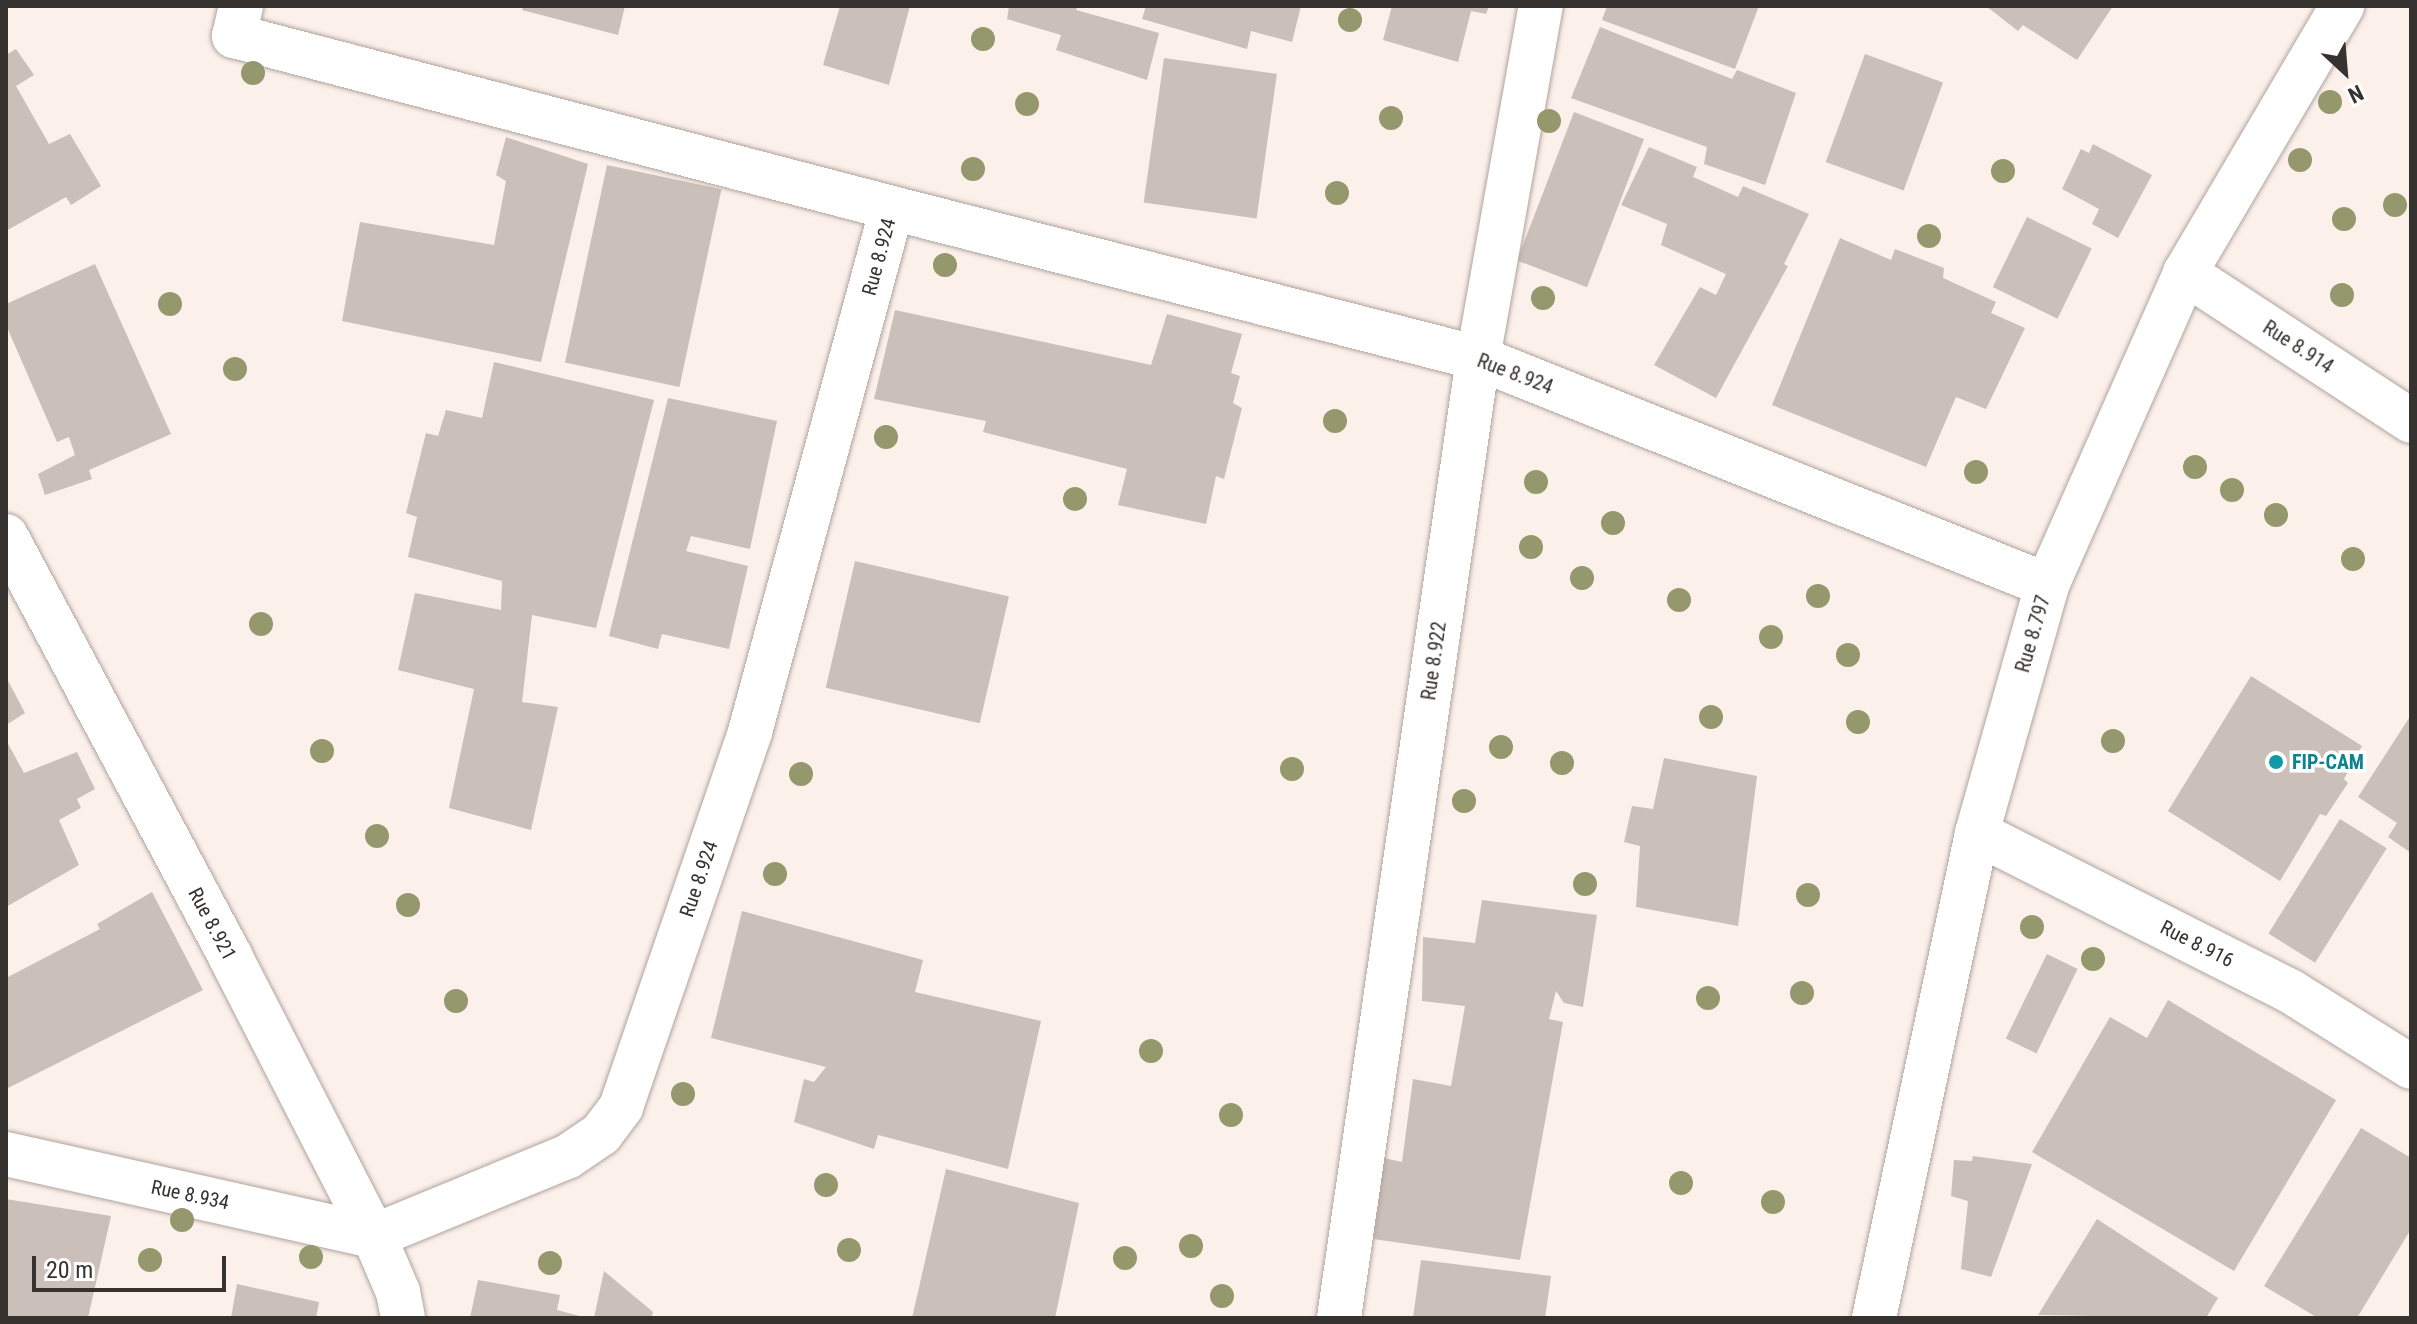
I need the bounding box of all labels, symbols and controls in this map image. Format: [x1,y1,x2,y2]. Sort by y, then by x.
north arrow [2305,32,2385,112]
text: N [2344,80,2367,108]
street label: Rue 8.924 [857,216,901,298]
street label: Rue 8.914 [2258,315,2338,379]
street label: Rue 8.924 [1474,349,1556,399]
street label: Rue 8.797 [2011,593,2055,675]
street label: Rue 8.922 [1417,620,1451,702]
place label: FIP-CAM [2292,750,2364,774]
marker: FIP-CAM [2267,753,2285,771]
street label: Rue 8.924 [675,838,723,920]
street label: Rue 8.921 [183,883,241,965]
street label: Rue 8.916 [2156,915,2238,973]
street label: Rue 8.934 [149,1175,231,1215]
scale bar [36,1240,230,1290]
text: 20 m [46,1256,93,1284]

